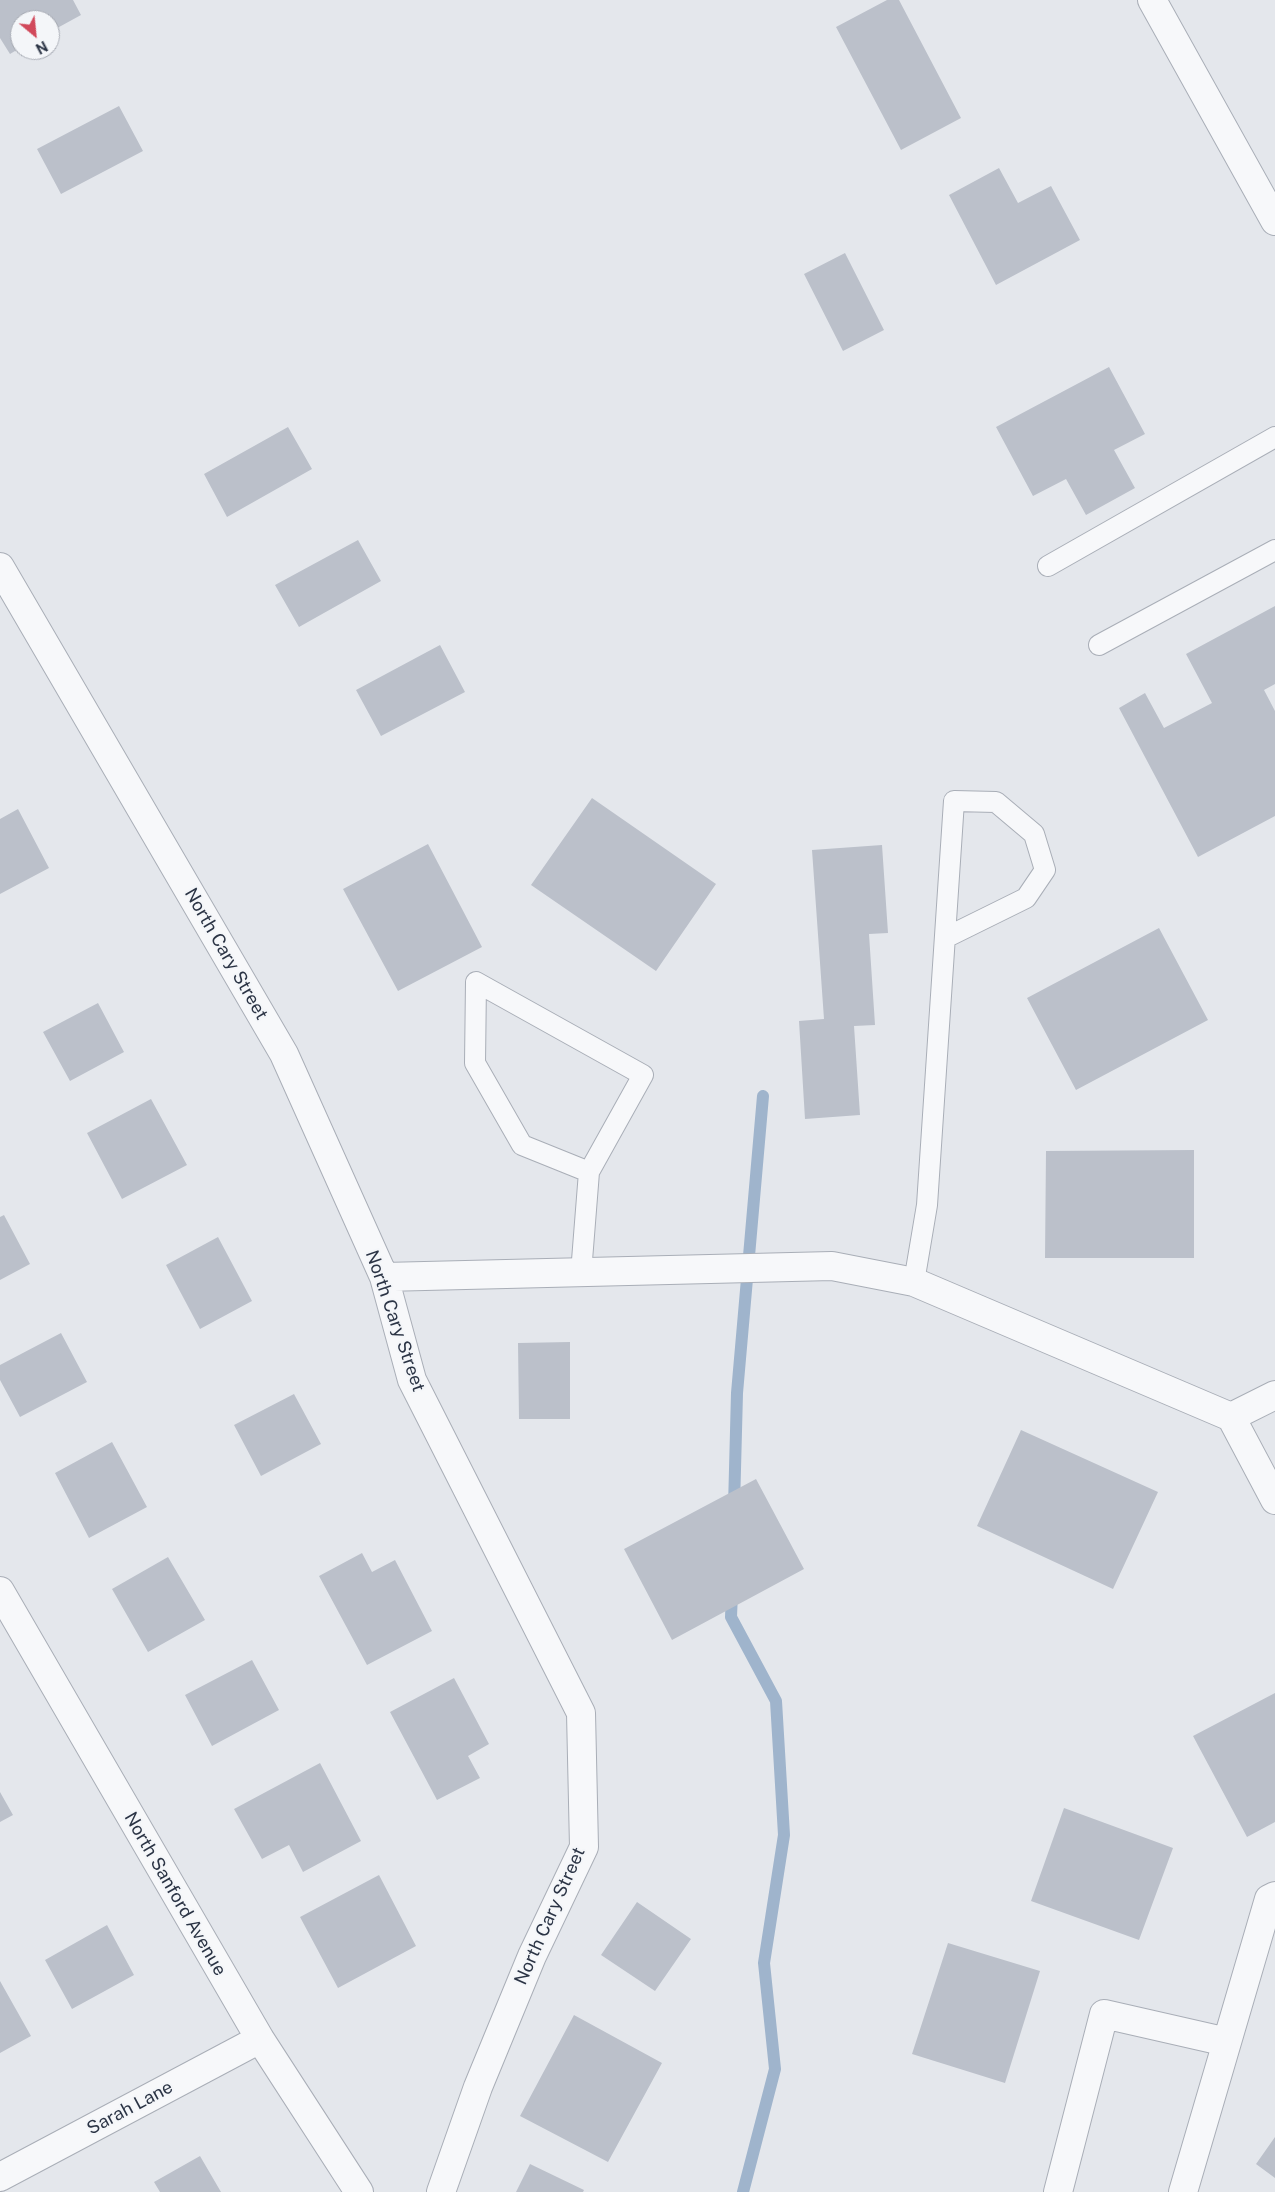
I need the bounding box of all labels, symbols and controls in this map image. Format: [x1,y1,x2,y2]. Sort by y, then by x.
north arrow [10,10,60,60]
text: N [33,38,50,57]
street label: North Cary Street [180,884,272,1024]
street label: North Cary Street [361,1247,429,1395]
street label: North Sanford Avenue [119,1808,231,1980]
street label: North Cary Street [510,1844,590,1988]
street label: Sarah Lane [83,2076,177,2140]

